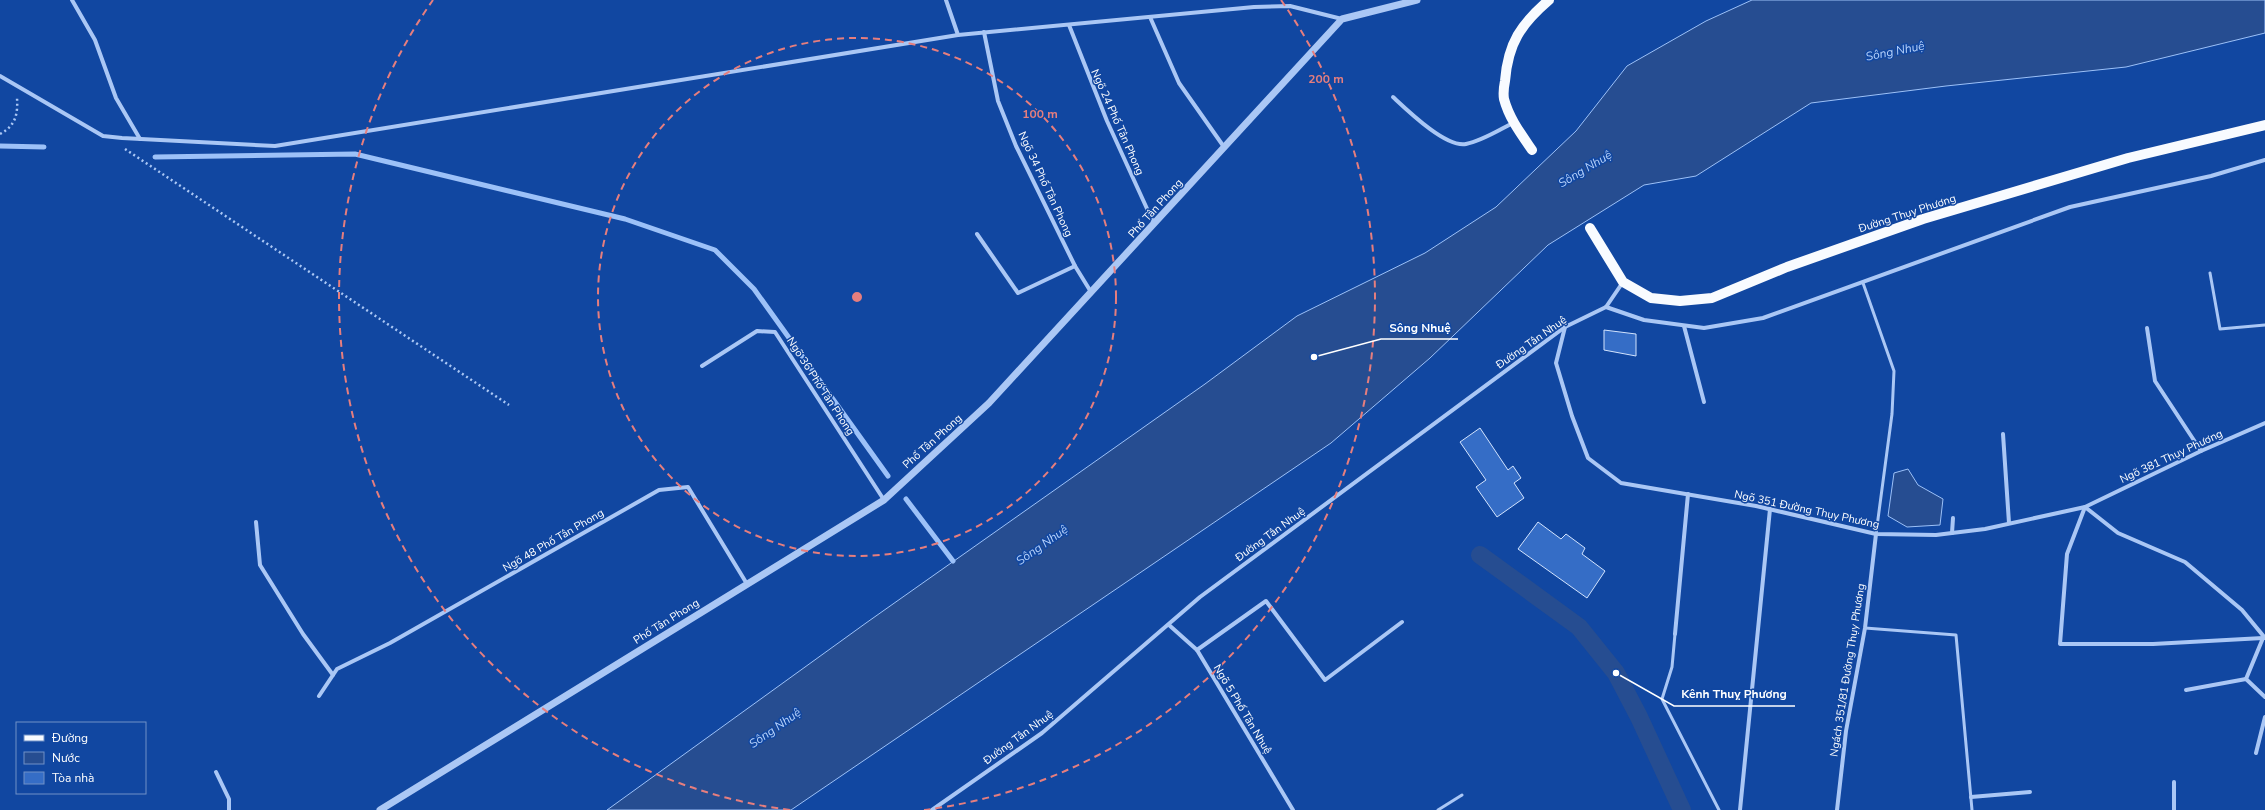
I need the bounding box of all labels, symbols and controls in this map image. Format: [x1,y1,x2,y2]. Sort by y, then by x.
water label: Sông Nhuệ [1864,37,1926,65]
street label: Ngõ 24 Phố Tân Phong [1087,67,1148,178]
text: 200 m [1308,71,1344,87]
text: 100 m [1022,106,1058,122]
street label: Ngõ 34 Phố Tân Phong [1015,129,1077,239]
water label: Sông Nhuệ [1555,146,1615,191]
street label: Phố Tân Phong [1125,175,1186,241]
street label: Đường Thụy Phương [1856,191,1958,237]
centre of rings [850,290,864,304]
street label: Đường Tân Nhuệ [1492,312,1570,373]
callout: Sông Nhuệ [1381,315,1458,339]
text: Sông Nhuệ [1389,320,1451,336]
street label: Ngõ 36 Phố Tân Phong [783,334,858,438]
street label: Phố Tân Phong [899,411,965,472]
street label: Ngõ 381 Thụy Phương [2117,426,2225,487]
street label: Ngõ 351 Đường Thụy Phương [1733,487,1881,532]
street label: Đường Tân Nhuệ [1231,504,1308,565]
street label: Ngõ 48 Phố Tân Phong [500,505,607,576]
water label: Sông Nhuệ [1013,521,1072,569]
street label: Ngách 351/81 Đường Thụy Phương [1826,582,1869,758]
street label: Phố Tân Phong [631,595,702,648]
street label: Ngõ 5 Phố Tân Nhuệ [1210,662,1275,757]
callout: Kênh Thuỵ Phương [1674,682,1795,706]
text: Kênh Thuỵ Phương [1681,686,1787,702]
water label: Sông Nhuệ [746,704,805,752]
street label: Đường Tân Nhuệ [979,707,1056,768]
legend [16,722,146,794]
text: Đường [51,730,88,746]
text: Nước [52,750,80,766]
text: Tòa nhà [52,770,94,786]

